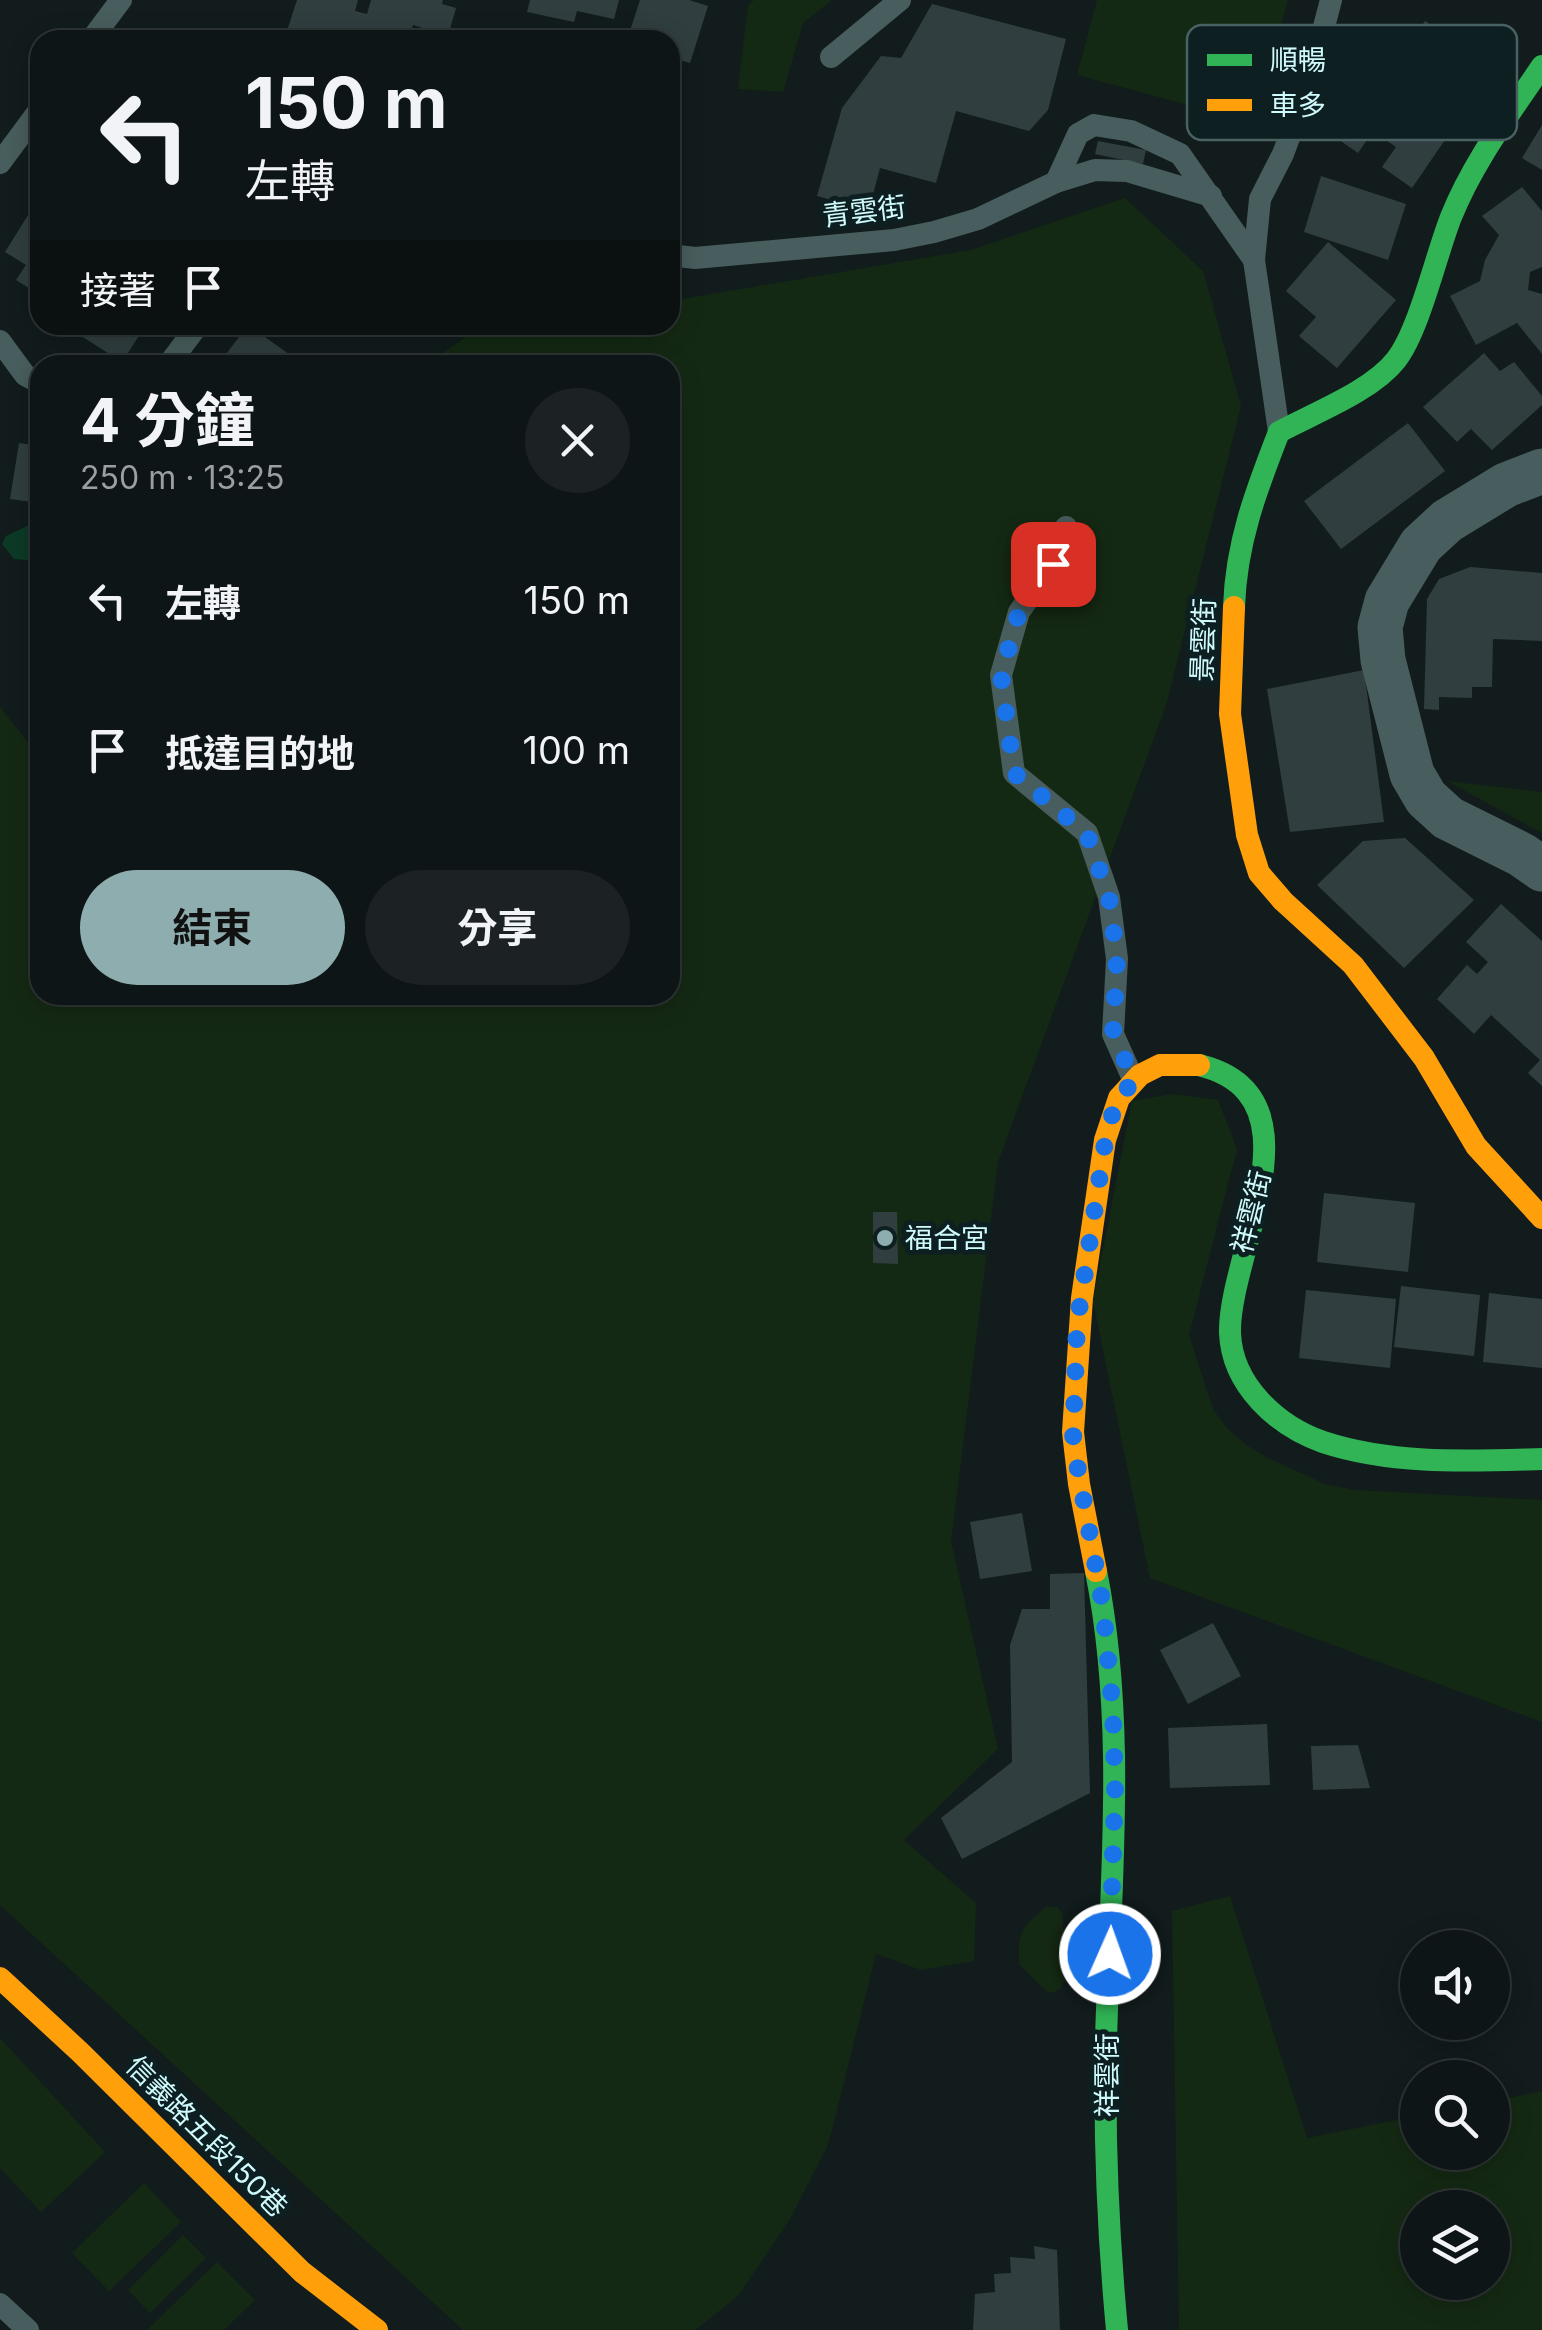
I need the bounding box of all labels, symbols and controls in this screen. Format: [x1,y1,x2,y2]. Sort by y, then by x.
legend [1187,25,1517,140]
text: 順暢 [1270,43,1326,77]
text: 150 m [245,60,448,145]
icon: left [80,70,210,200]
text: 車多 [1270,88,1326,122]
text: 左轉 [245,153,335,208]
street label: 青雲街 [820,189,908,233]
icon: arrive [176,260,231,315]
text: 接著 [80,267,156,313]
text: 4 分鐘 [80,384,255,456]
button: close [525,388,630,493]
text: 250 m · 13:25 [80,458,284,497]
pin [1011,522,1096,607]
icon: arrive [1026,537,1081,592]
icon: left [80,573,135,628]
text: 150 m [523,577,630,623]
text: 左轉 [165,580,241,626]
street label: 景雲街 [1185,597,1221,683]
icon: arrive [80,723,135,778]
text: 100 m [523,727,630,773]
text: 抵達目的地 [165,730,355,776]
button: 結束 [80,870,345,985]
button: 分享 [365,870,630,985]
street label: 祥雲街 [1224,1167,1278,1257]
place label: 福合宮 [905,1221,989,1255]
marker: 福合宮 [874,1227,896,1249]
position arrow [1058,1902,1162,2006]
map controls [1400,1930,1510,2300]
button: sound [1400,1930,1510,2040]
street label: 祥雲街 [1090,2033,1124,2117]
street label: 信義路五段150巷 [119,2048,295,2224]
button: search [1400,2060,1510,2170]
button: layers [1400,2190,1510,2300]

